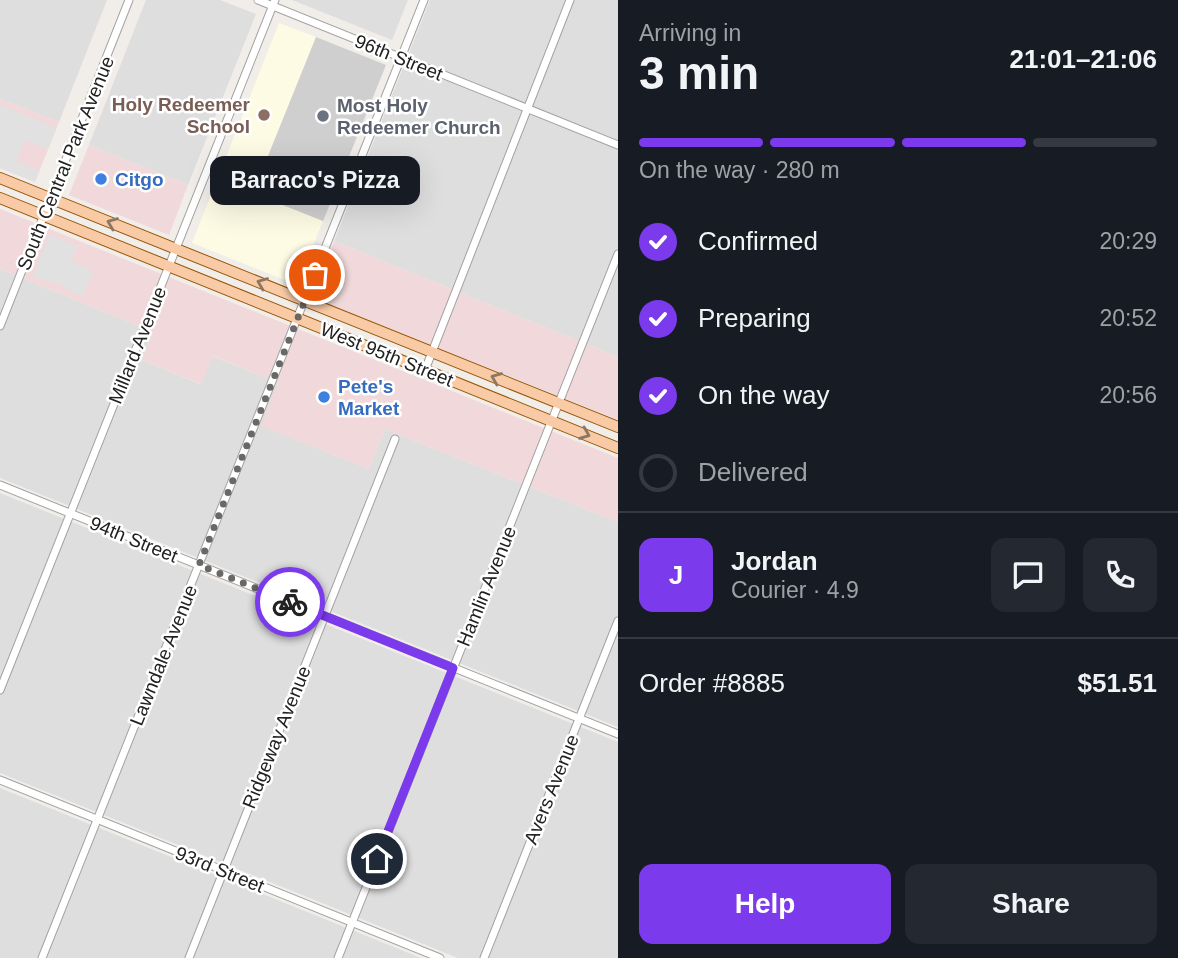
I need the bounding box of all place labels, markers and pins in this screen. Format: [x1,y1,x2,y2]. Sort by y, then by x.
place label: Holy Redeemer School [112,94,251,137]
place label: Most Holy Redeemer Church [337,95,501,138]
marker: Holy Redeemer School [256,107,272,123]
marker: Most Holy Redeemer Church [315,108,331,124]
callout: Barraco's Pizza [210,156,420,205]
place label: Citgo [115,169,164,190]
marker: Citgo [93,171,109,187]
pin [285,245,345,305]
place label: Pete's Market [338,376,400,419]
marker: Pete's Market [316,389,332,405]
pin [347,829,407,889]

